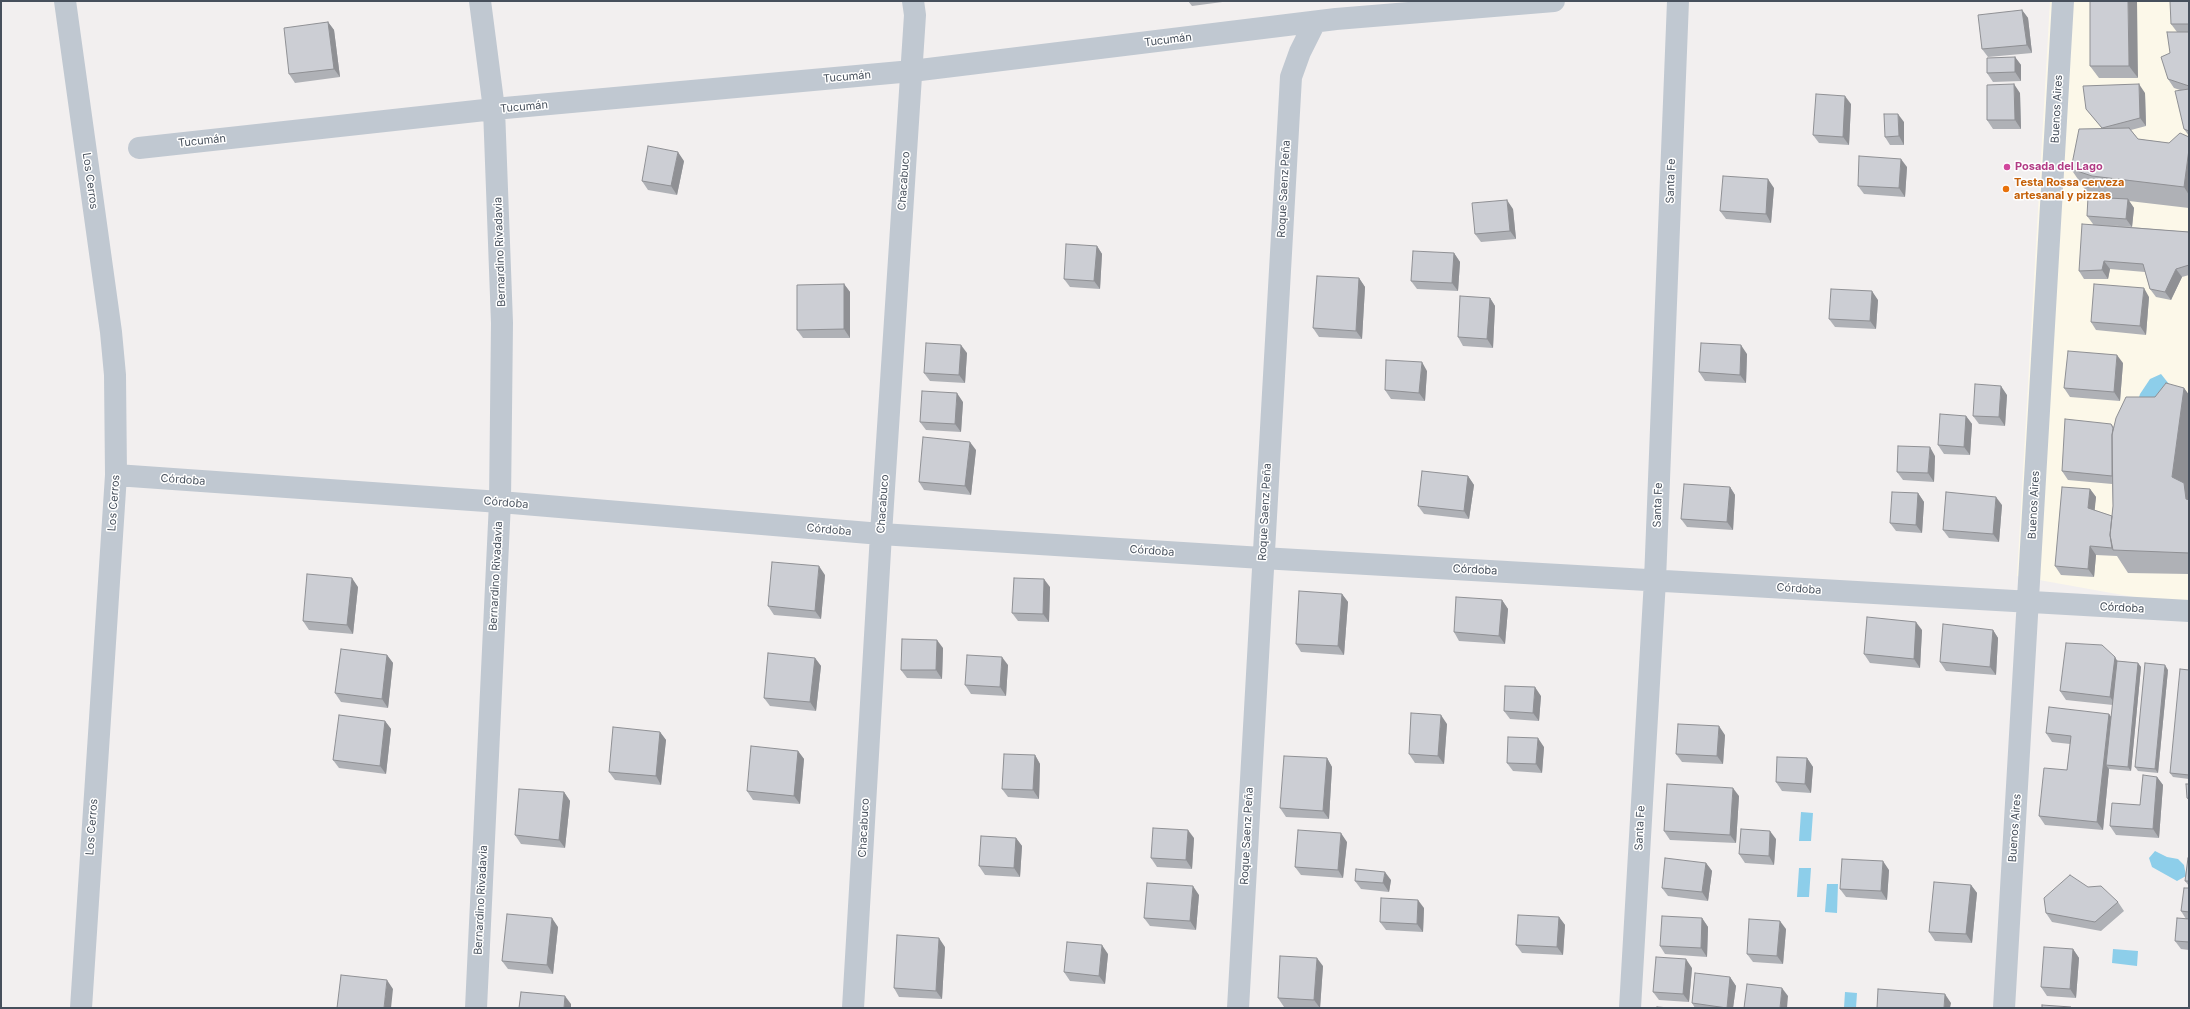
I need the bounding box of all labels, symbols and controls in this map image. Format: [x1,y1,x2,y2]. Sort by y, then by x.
street label: Tucumán [1143,31,1193,49]
street label: Tucumán [823,68,871,86]
street label: Buenos Aires [2049,74,2065,144]
street label: Tucumán [500,98,548,116]
street label: Tucumán [177,132,227,150]
street label: Roque Saenz Peña [1275,140,1293,238]
street label: Chacabuco [895,151,913,211]
street label: Los Cerros [80,152,100,210]
street label: Santa Fe [1664,158,1678,204]
place label: Posada del Lago [2015,160,2103,174]
marker: Posada del Lago [2002,162,2012,172]
place label: Testa Rossa cerveza artesanal y pizzas [2014,176,2125,202]
marker: Testa Rossa cerveza artesanal y pizzas [2001,184,2011,194]
street label: Bernardino Rivadavia [491,197,509,307]
street label: Roque Saenz Peña [1256,463,1274,561]
street label: Buenos Aires [2026,470,2042,540]
street label: Córdoba [160,472,206,488]
street label: Los Cerros [105,474,123,532]
street label: Chacabuco [874,474,892,534]
street label: Santa Fe [1651,482,1665,528]
street label: Córdoba [483,494,529,512]
street label: Bernardino Rivadavia [487,521,505,631]
street label: Córdoba [806,521,852,539]
street label: Córdoba [1129,543,1175,559]
street label: Córdoba [1452,562,1498,578]
street label: Córdoba [1776,581,1822,597]
street label: Córdoba [2099,600,2145,616]
street label: Roque Saenz Peña [1238,787,1256,885]
street label: Buenos Aires [2006,793,2024,863]
street label: Los Cerros [83,798,101,856]
street label: Chacabuco [856,798,872,858]
street label: Santa Fe [1632,805,1648,851]
street label: Bernardino Rivadavia [472,845,490,955]

